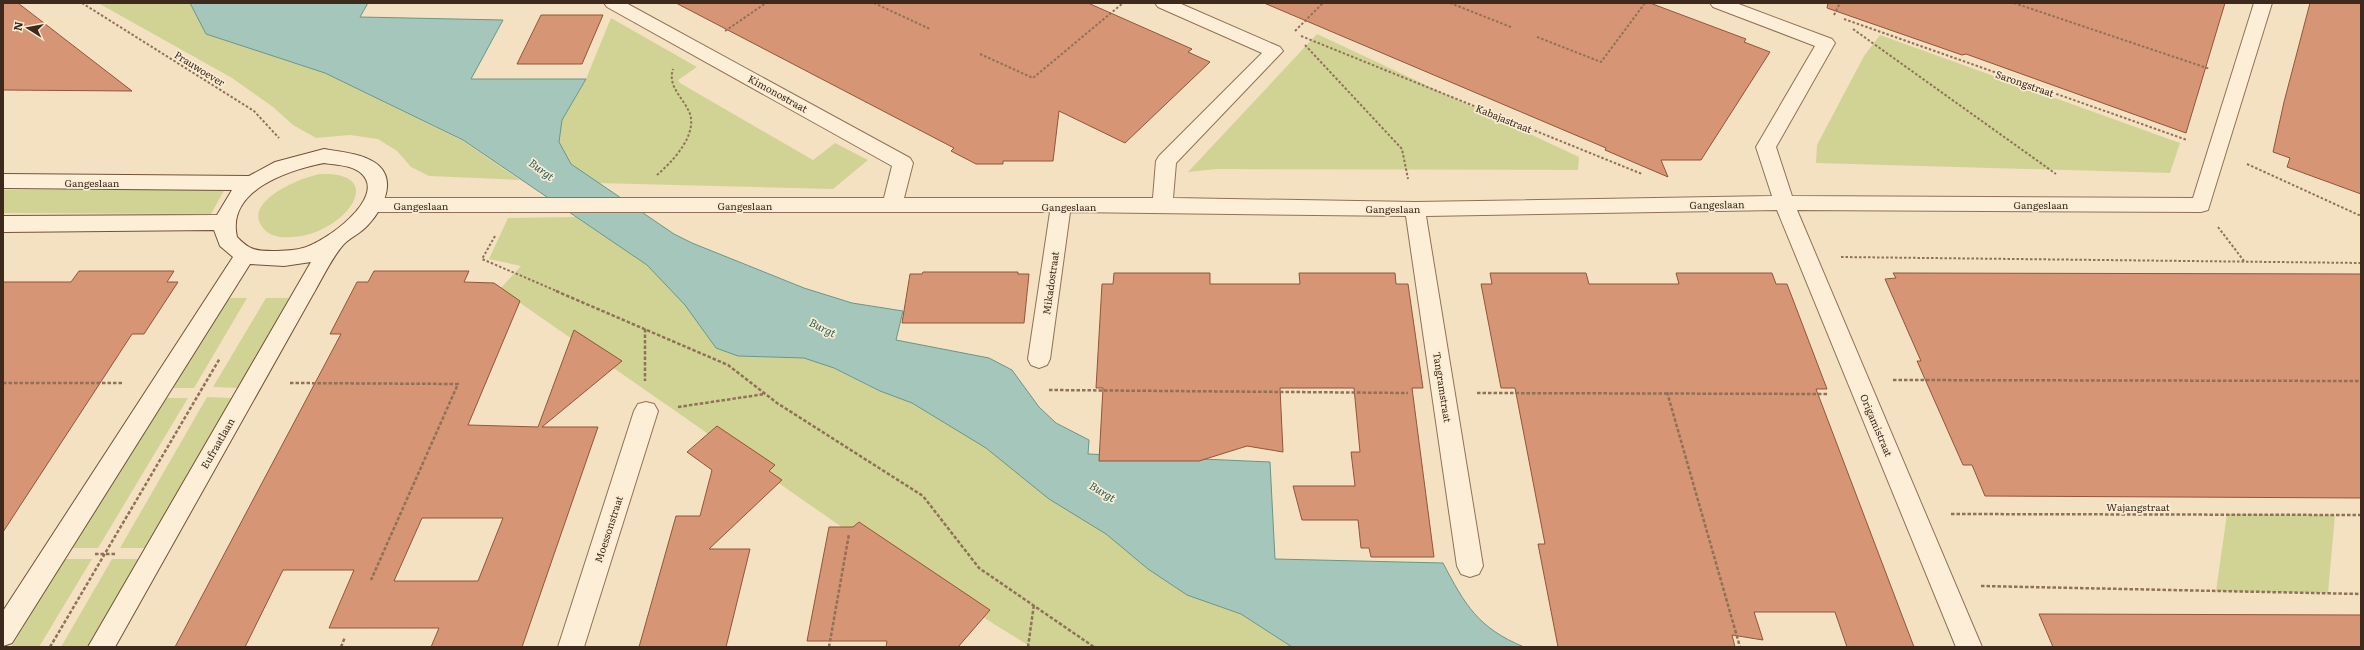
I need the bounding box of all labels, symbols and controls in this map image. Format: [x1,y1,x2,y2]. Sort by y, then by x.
north arrow [8,8,48,48]
text: N [8,20,26,32]
street label: Prauwoever [172,47,228,90]
street label: Sarongstraat [1994,66,2056,100]
street label: Kimonostraat [745,70,811,116]
street label: Kabajastraat [1474,100,1534,136]
water label: Burgt [526,154,559,184]
street label: Gangeslaan [64,175,120,190]
street label: Gangeslaan [1689,196,1745,212]
street label: Gangeslaan [2013,197,2069,212]
street label: Gangeslaan [393,198,449,213]
street label: Gangeslaan [717,198,773,213]
street label: Gangeslaan [1041,199,1097,214]
street label: Gangeslaan [1365,201,1421,216]
street label: Mikadostraat [1038,250,1062,316]
water label: Burgt [807,314,840,341]
street label: Tangramstraat [1430,351,1456,423]
street label: Origamistraat [1857,391,1897,459]
street label: Eufraatlaan [196,415,238,471]
water label: Burgt [1087,477,1120,505]
street label: Moessonstraat [590,494,626,564]
street label: Wajangstraat [2106,499,2170,514]

